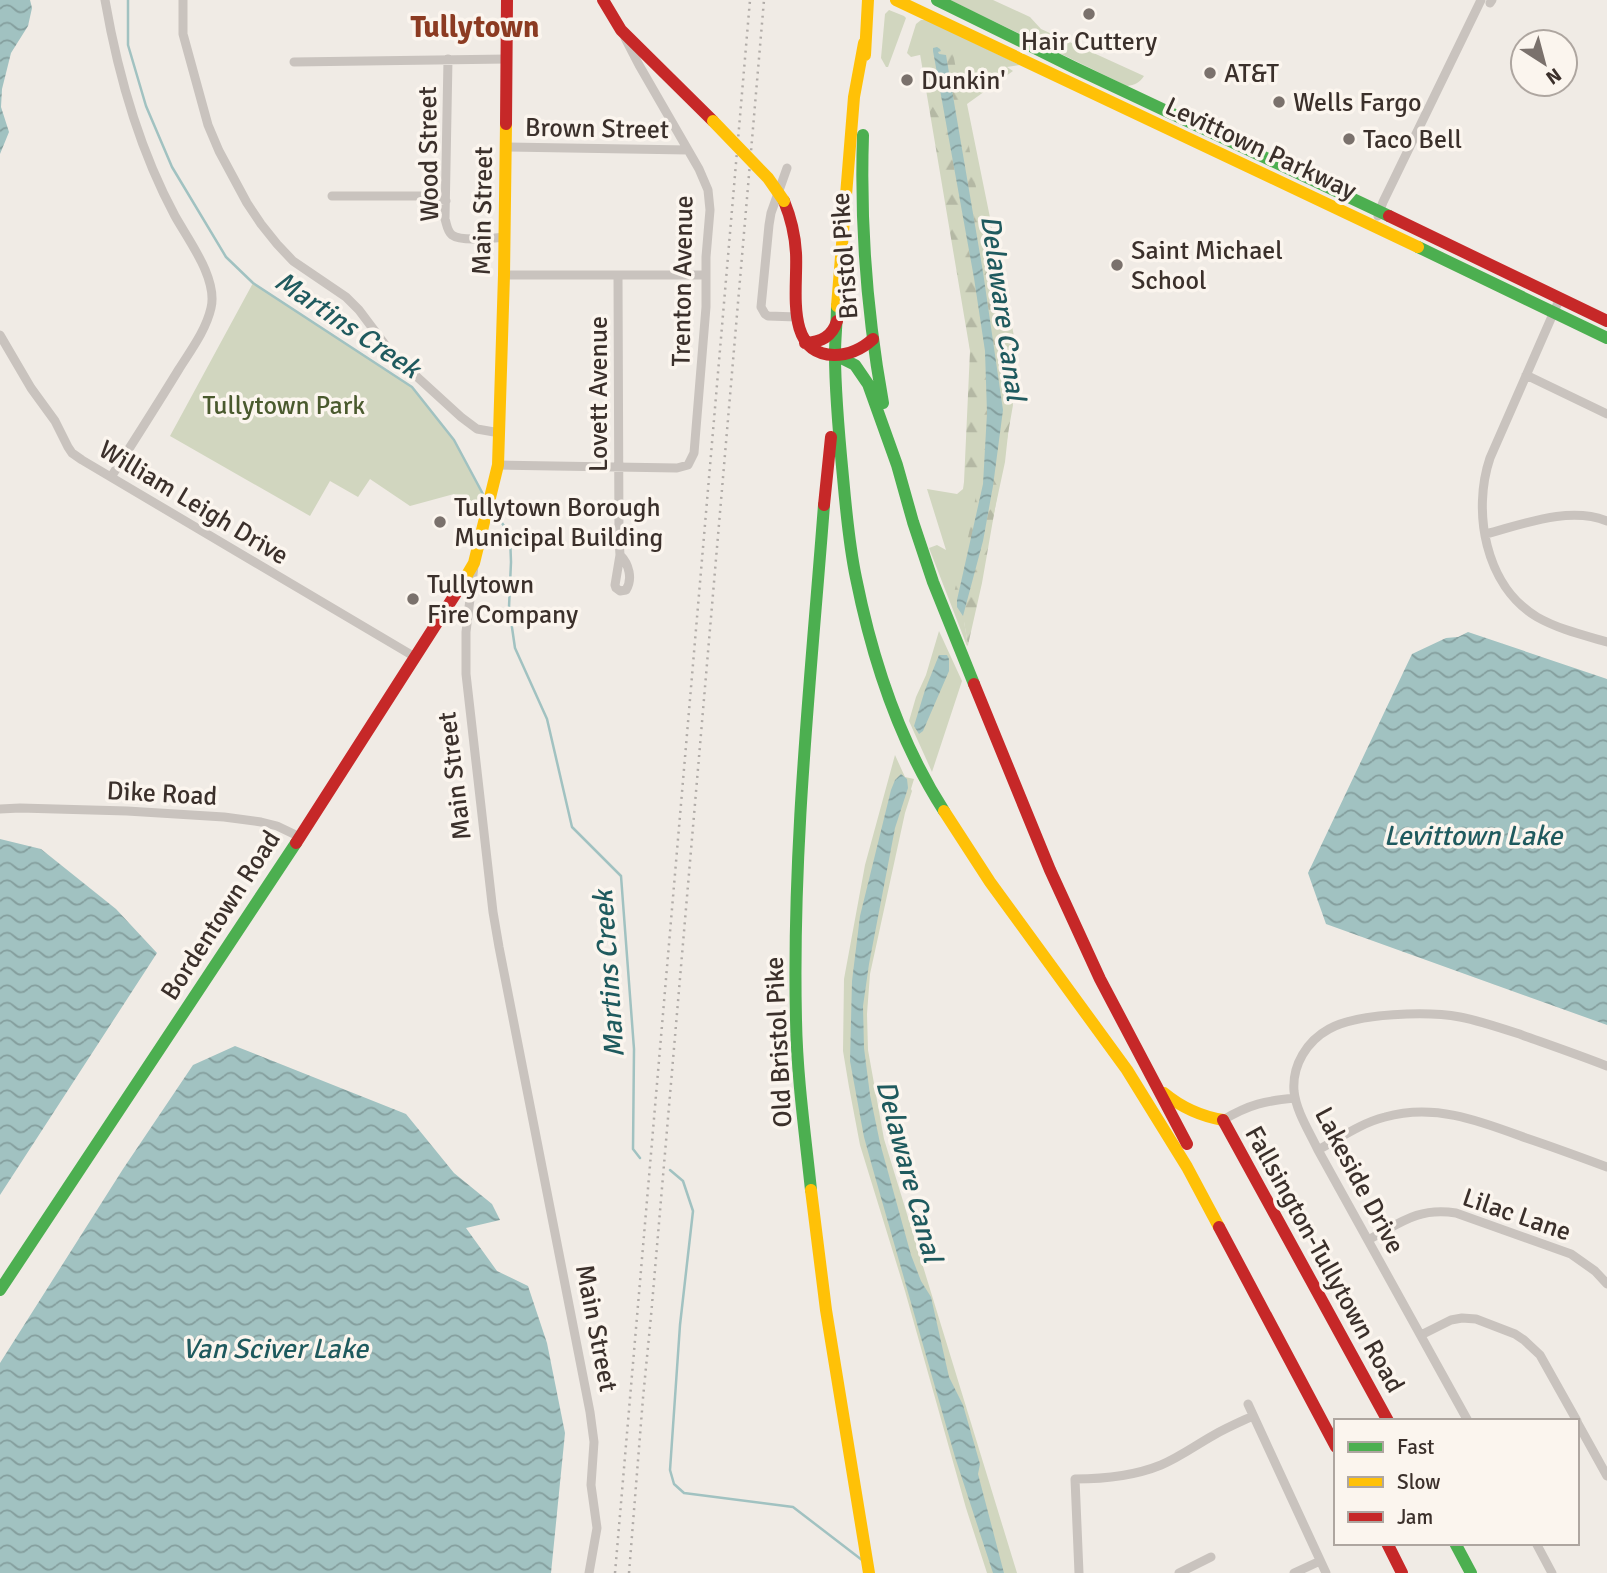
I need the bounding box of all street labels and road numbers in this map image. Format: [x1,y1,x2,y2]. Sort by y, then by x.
street label: Wood Street [412,86,446,222]
street label: Levittown Parkway [1160,91,1361,207]
street label: Brown Street [525,112,669,146]
street label: Main Street [466,146,500,276]
street label: Bristol Pike [825,192,865,320]
street label: Trenton Avenue [666,195,700,367]
street label: Lovett Avenue [583,316,615,472]
street label: William Leigh Drive [93,434,294,572]
street label: Main Street [431,710,479,842]
street label: Dike Road [106,775,218,813]
street label: Bordentown Road [154,825,288,1006]
street label: Old Bristol Pike [759,956,799,1128]
street label: Lakeside Drive [1307,1102,1411,1259]
street label: Fallsington-Tullytown Road [1237,1121,1411,1398]
street label: Lilac Lane [1458,1181,1575,1248]
street label: Main Street [568,1262,624,1395]

